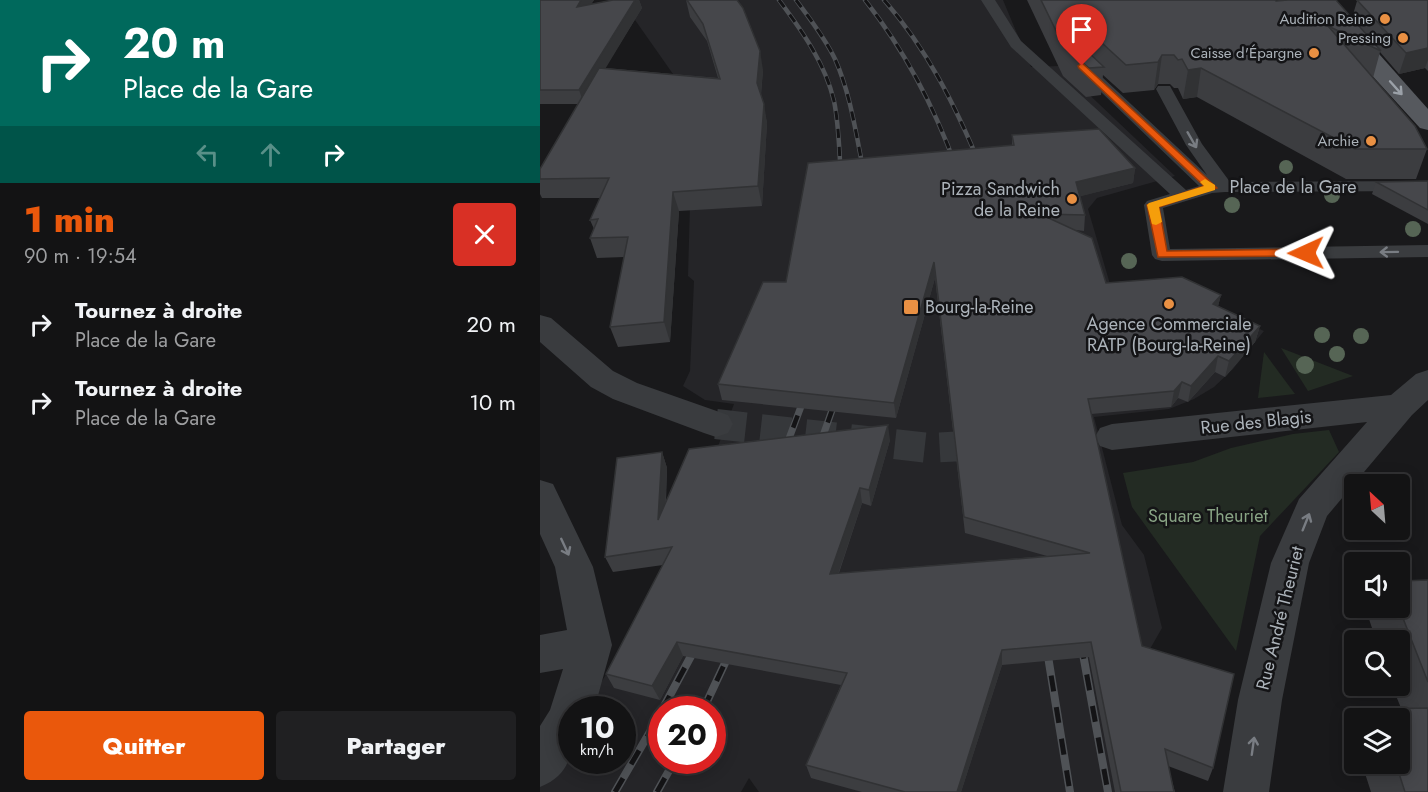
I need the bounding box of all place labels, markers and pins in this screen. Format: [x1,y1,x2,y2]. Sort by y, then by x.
pin [1056,4,1107,66]
place label: Audition Reine [1279,8,1373,30]
marker: Audition Reine [1378,12,1392,26]
place label: Pressing [1338,27,1391,49]
marker: Pressing [1396,31,1410,45]
place label: Caisse d'Épargne [1190,42,1302,64]
marker: Caisse d'Épargne [1307,46,1321,60]
place label: Archie [1318,130,1359,152]
marker: Archie [1364,134,1378,148]
place label: Pizza Sandwich de la Reine [941,176,1060,223]
marker: Pizza Sandwich de la Reine [1065,192,1079,206]
place label: Bourg-la-Reine [925,294,1034,320]
marker: Agence Commerciale RATP (Bourg-la-Reine) [1162,297,1176,311]
marker: Bourg-la-Reine [902,298,920,316]
place label: Agence Commerciale RATP (Bourg-la-Reine) [1087,311,1251,358]

